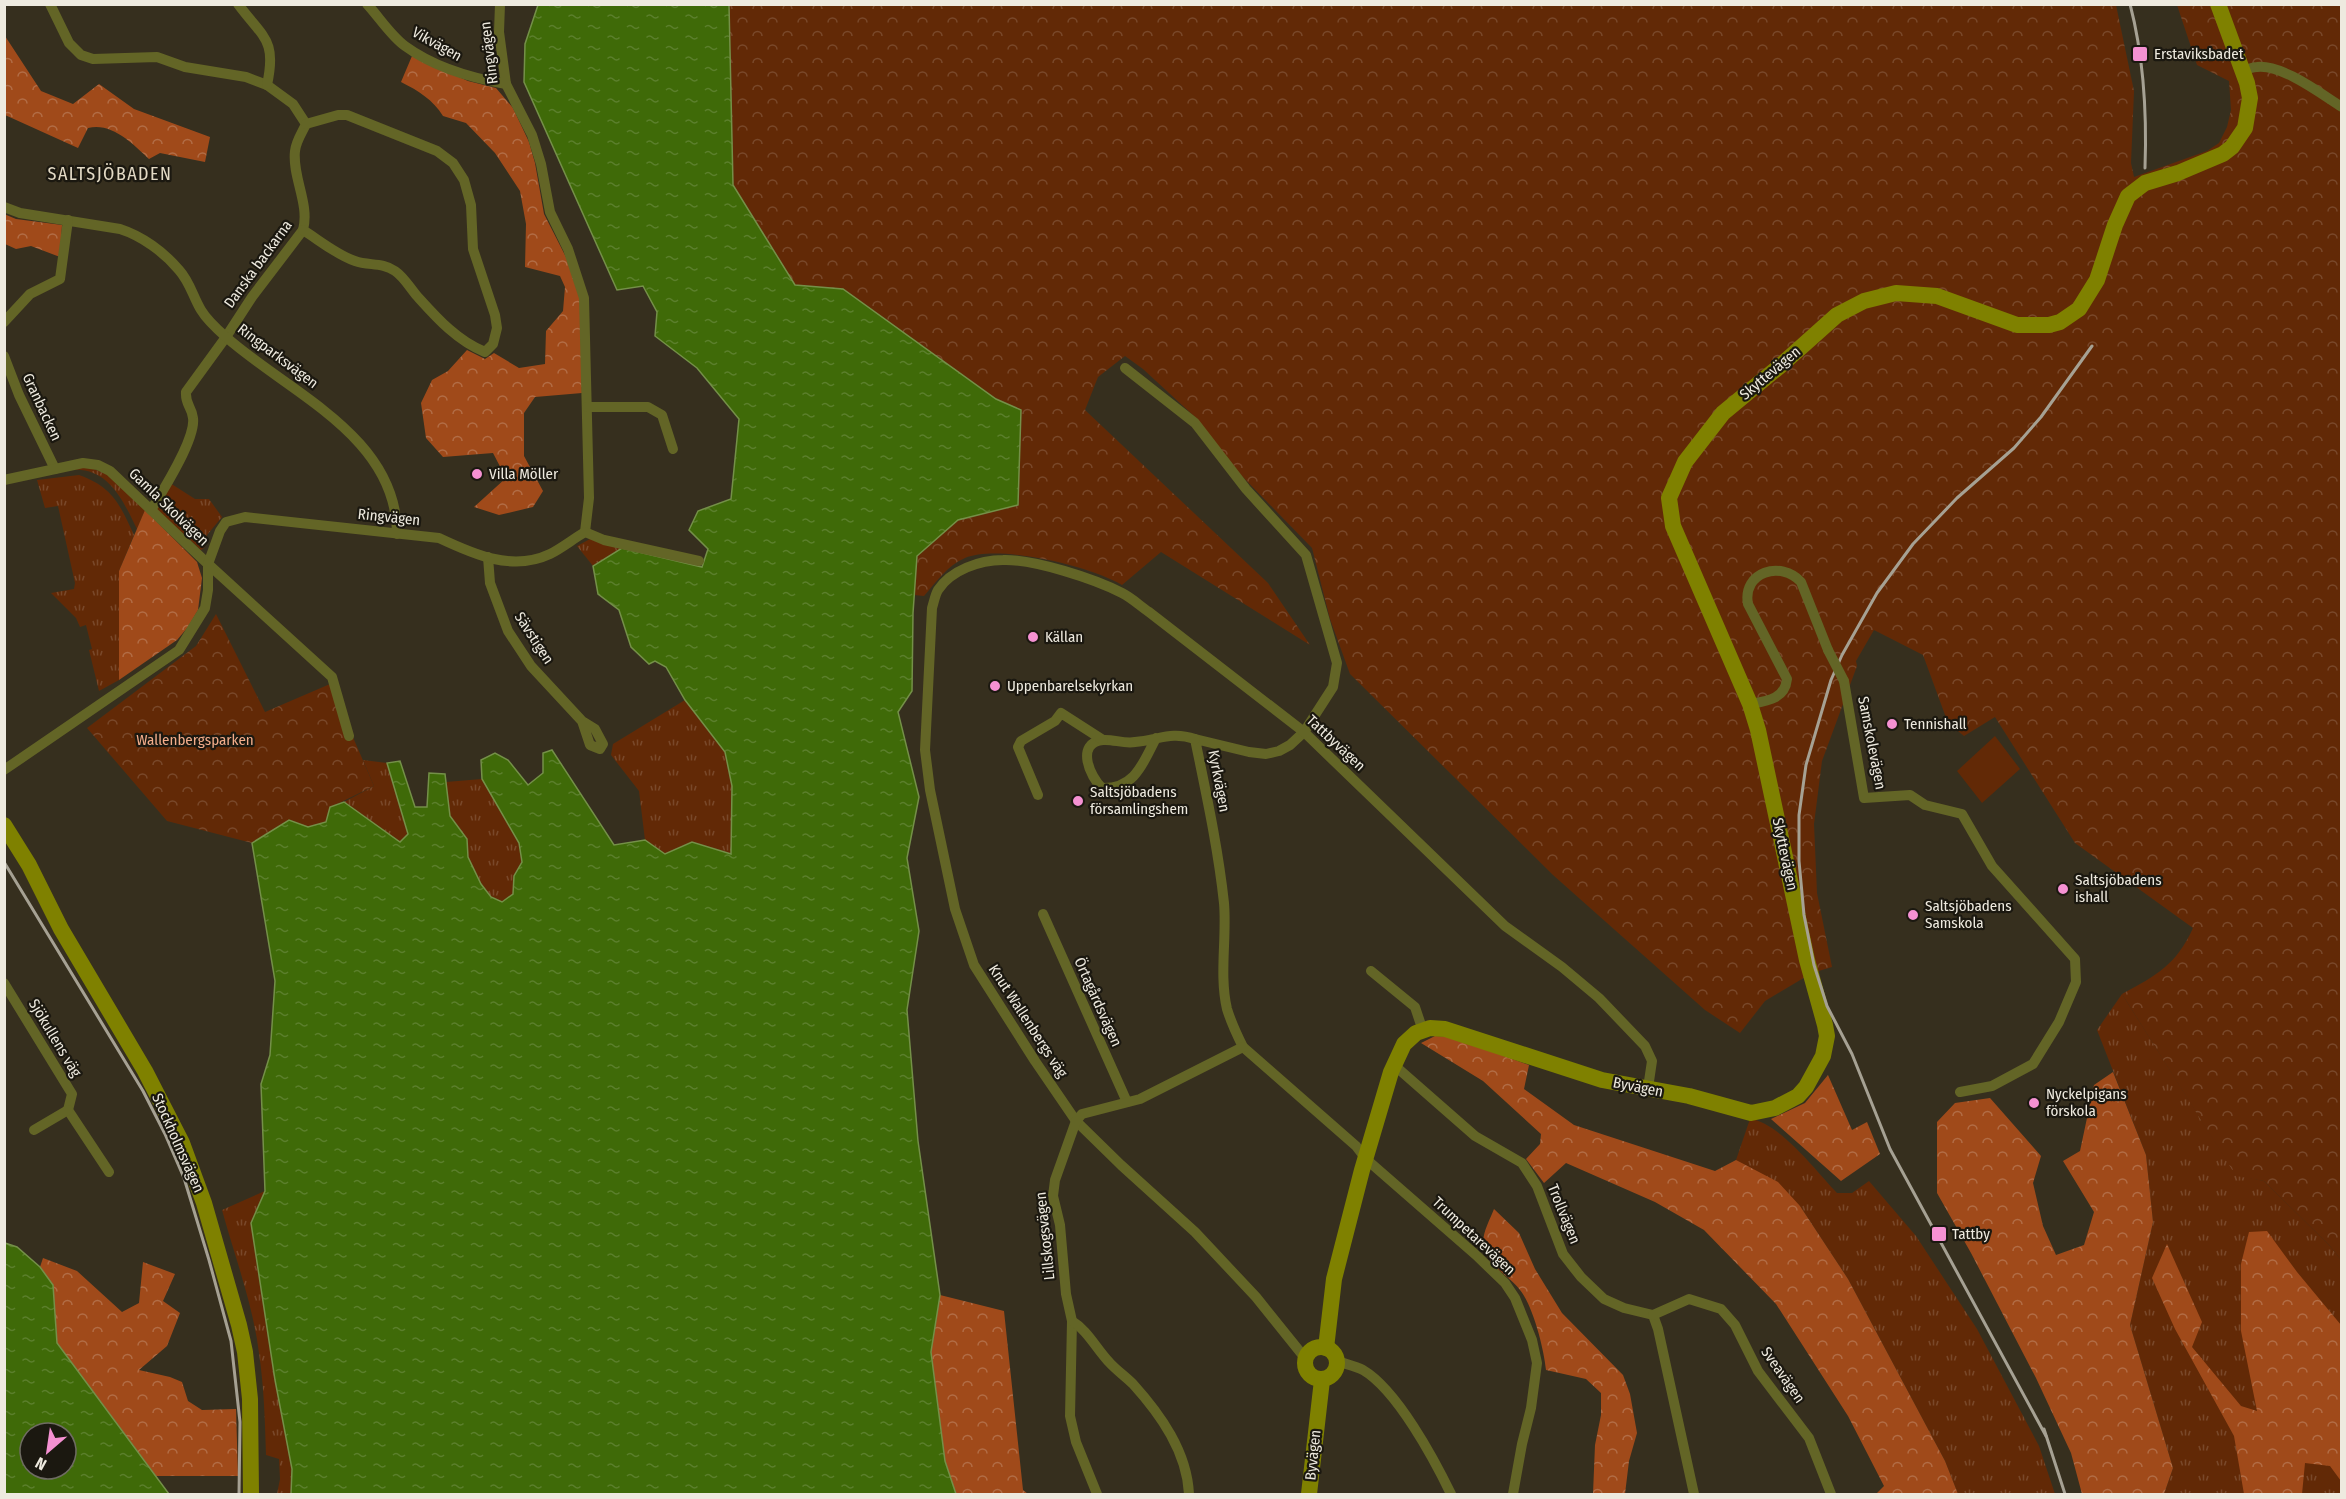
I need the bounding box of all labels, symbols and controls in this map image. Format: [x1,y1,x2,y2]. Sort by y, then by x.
street label: Ringvägen [476,21,502,85]
street label: Vikvägen [409,23,465,65]
marker: Erstaviksbadet [2131,45,2149,63]
place label: Erstaviksbadet [2154,45,2244,63]
district label: SALTSJÖBADEN [48,163,172,185]
street label: Danska backarna [220,217,296,311]
street label: Ringparksvägen [234,320,322,392]
street label: Skyttevägen [1736,342,1804,404]
street label: Granbacken [19,370,65,444]
street label: Gamla Skolvägen [125,464,213,550]
place label: Villa Möller [489,465,559,483]
marker: Villa Möller [470,467,484,481]
street label: Ringvägen [357,505,421,529]
street label: Sävstigen [511,609,557,667]
place label: Källan [1045,628,1083,646]
marker: Källan [1026,630,1040,644]
place label: Uppenbarelsekyrkan [1007,677,1133,695]
marker: Uppenbarelsekyrkan [988,679,1002,693]
street label: Samskolevägen [1854,695,1890,791]
street label: Tattbyvägen [1303,711,1369,775]
place label: Tennishall [1904,715,1967,733]
marker: Tennishall [1885,717,1899,731]
park label: Wallenbergsparken [136,731,254,749]
street label: Kyrkvägen [1204,749,1234,813]
place label: Saltsjöbadens församlingshem [1090,783,1188,818]
marker: Saltsjöbadens församlingshem [1071,794,1085,808]
street label: Skyttevägen [1769,816,1801,892]
place label: Saltsjöbadens ishall [2075,871,2162,906]
marker: Saltsjöbadens ishall [2056,882,2070,896]
place label: Saltsjöbadens Samskola [1925,897,2012,932]
marker: Saltsjöbadens Samskola [1906,908,1920,922]
street label: Örtagårdsvägen [1070,955,1126,1049]
street label: Knut Wallenbergs väg [985,961,1071,1081]
street label: Sjökullens väg [25,996,85,1080]
street label: Byvägen [1611,1073,1665,1101]
place label: Nyckelpigans förskola [2046,1085,2127,1120]
street label: Stockholmsvägen [148,1091,208,1195]
marker: Nyckelpigans förskola [2027,1096,2041,1110]
street label: Trollvägen [1544,1182,1584,1246]
street label: Lillskogsvägen [1031,1191,1059,1281]
street label: Trumpetarevägen [1429,1193,1519,1279]
marker: Tattby [1930,1225,1948,1243]
place label: Tattby [1952,1225,1990,1243]
street label: Sveavägen [1757,1344,1809,1406]
north arrow [18,1421,78,1481]
street label: Byvägen [1301,1429,1325,1481]
text: N [32,1453,50,1474]

